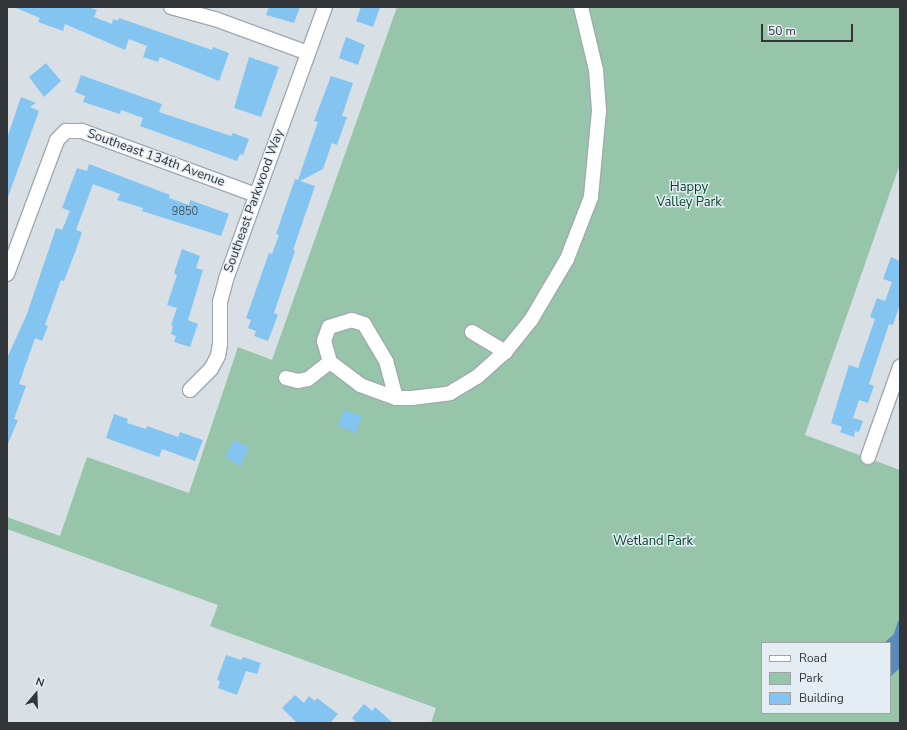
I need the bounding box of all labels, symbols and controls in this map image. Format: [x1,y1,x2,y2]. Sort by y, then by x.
scale bar [763,16,855,42]
text: 50 m [768,23,796,39]
street label: Southeast 134th Avenue [85,126,227,190]
street label: Southeast Parkwood Way [221,127,287,275]
park label: Happy Valley Park [656,180,722,211]
house number: 9850 [172,205,198,219]
park label: Wetland Park [613,533,693,549]
legend [761,642,891,714]
text: Road [799,650,827,666]
text: Park [799,670,823,686]
north arrow [16,674,56,714]
text: N [34,674,46,691]
text: Building [799,690,844,706]

